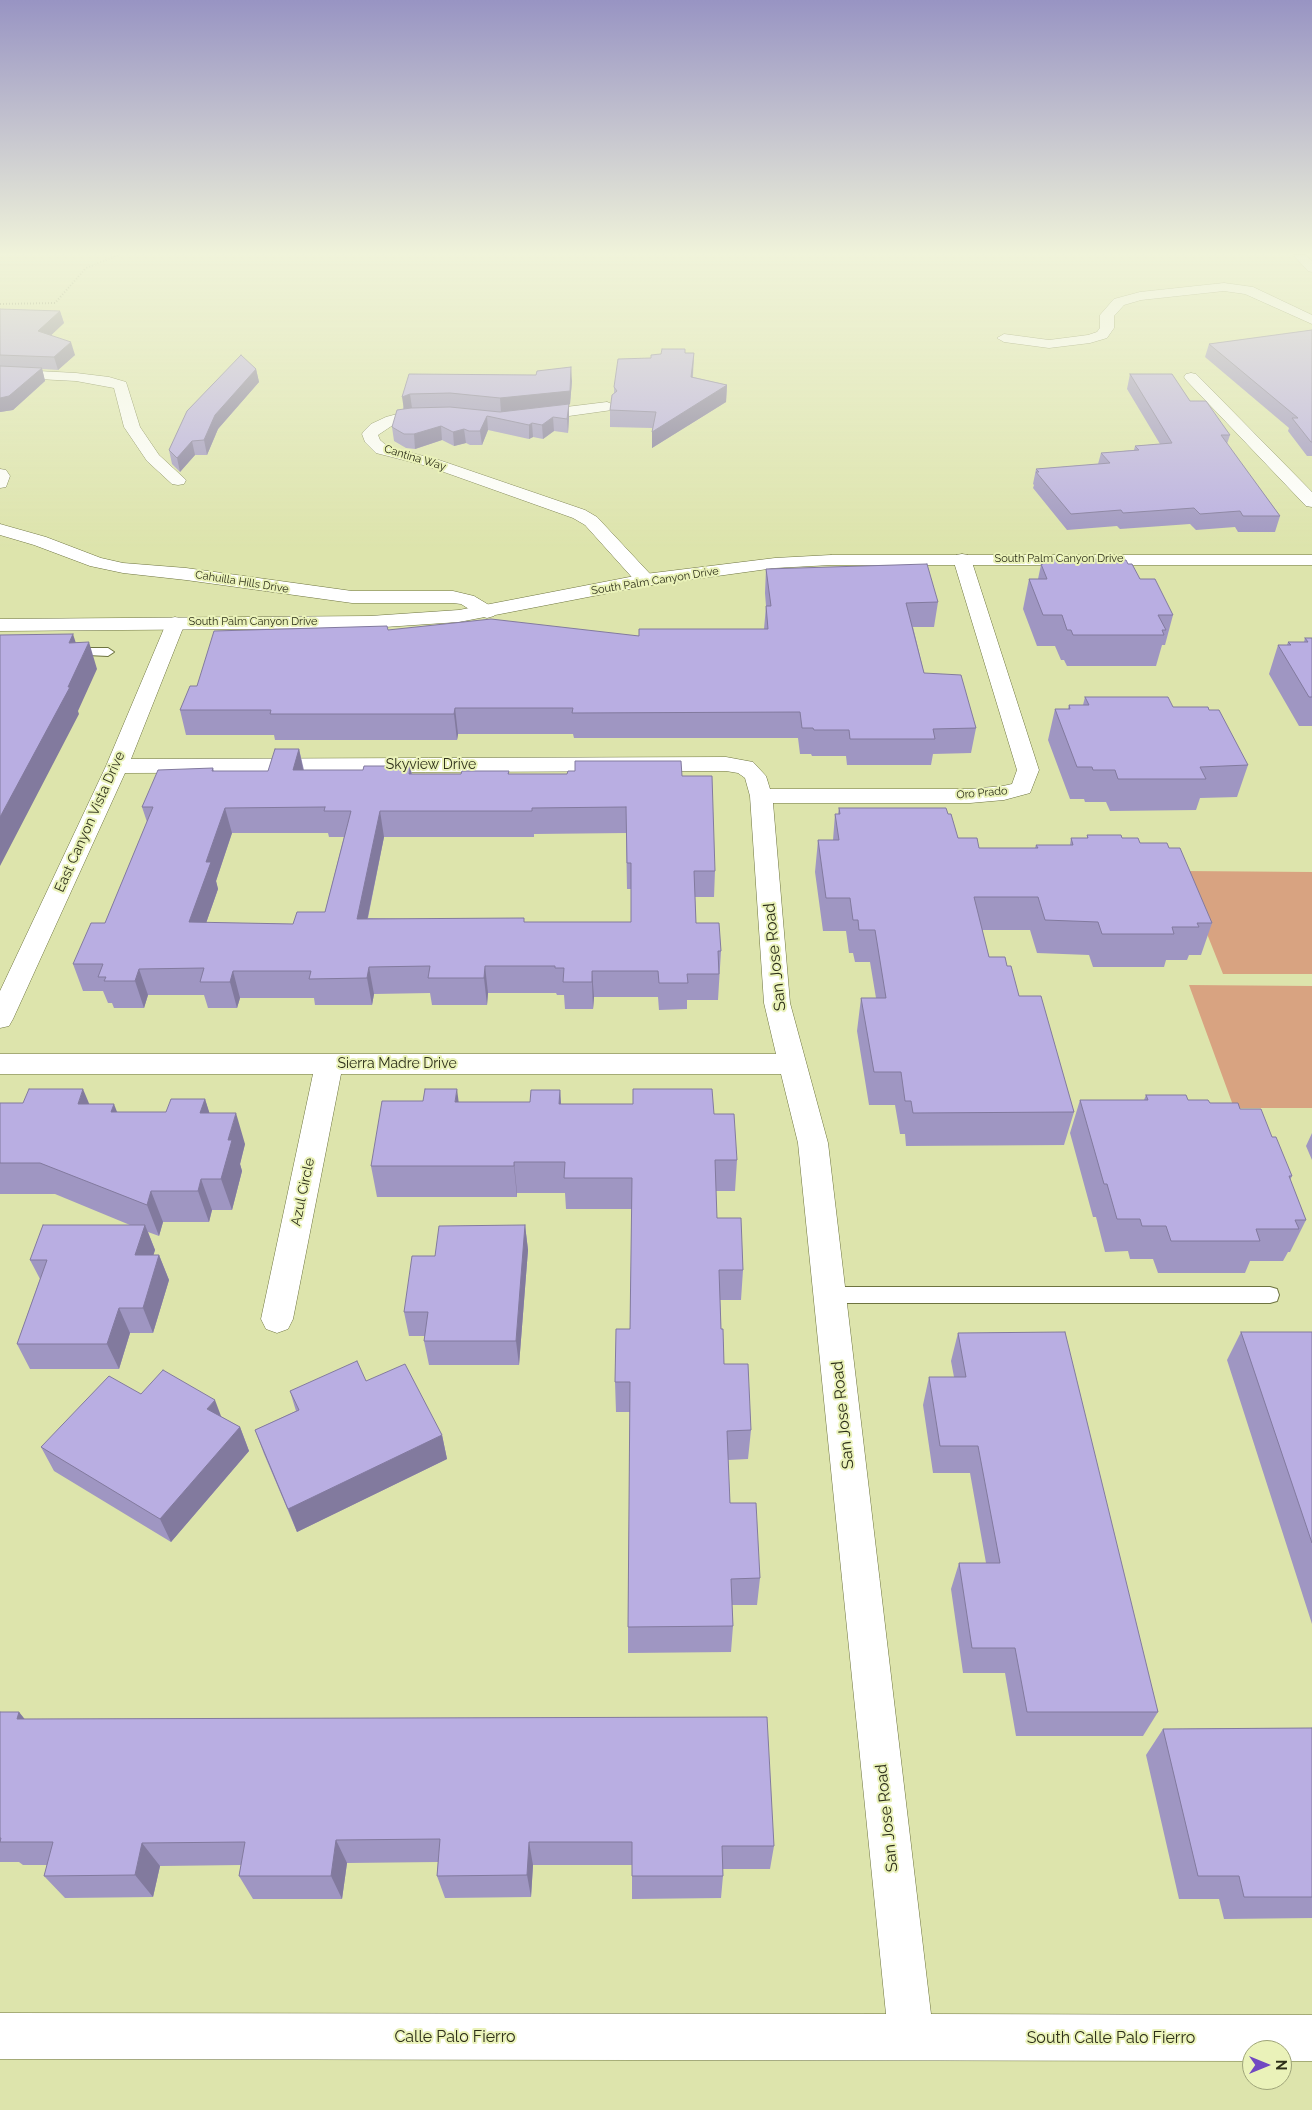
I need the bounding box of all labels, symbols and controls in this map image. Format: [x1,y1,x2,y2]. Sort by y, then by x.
street label: Cantina Way [383,442,447,474]
street label: South Palm Canyon Drive [995,552,1123,566]
street label: South Palm Canyon Drive [590,564,720,598]
street label: Cahuilla Hills Drive [194,568,290,596]
street label: South Palm Canyon Drive [189,615,317,629]
street label: East Canyon Vista Drive [51,749,129,895]
street label: Skyview Drive [386,757,476,773]
street label: Oro Prado [956,784,1008,802]
street label: San Jose Road [760,902,790,1012]
street label: Sierra Madre Drive [337,1056,457,1072]
street label: Azul Circle [288,1156,318,1228]
street label: San Jose Road [828,1360,858,1470]
street label: San Jose Road [872,1763,902,1873]
street label: Calle Palo Fierro [394,2027,516,2047]
street label: South Calle Palo Fierro [1027,2028,1195,2048]
north arrow [1242,2040,1292,2090]
text: N [1273,2060,1289,2070]

